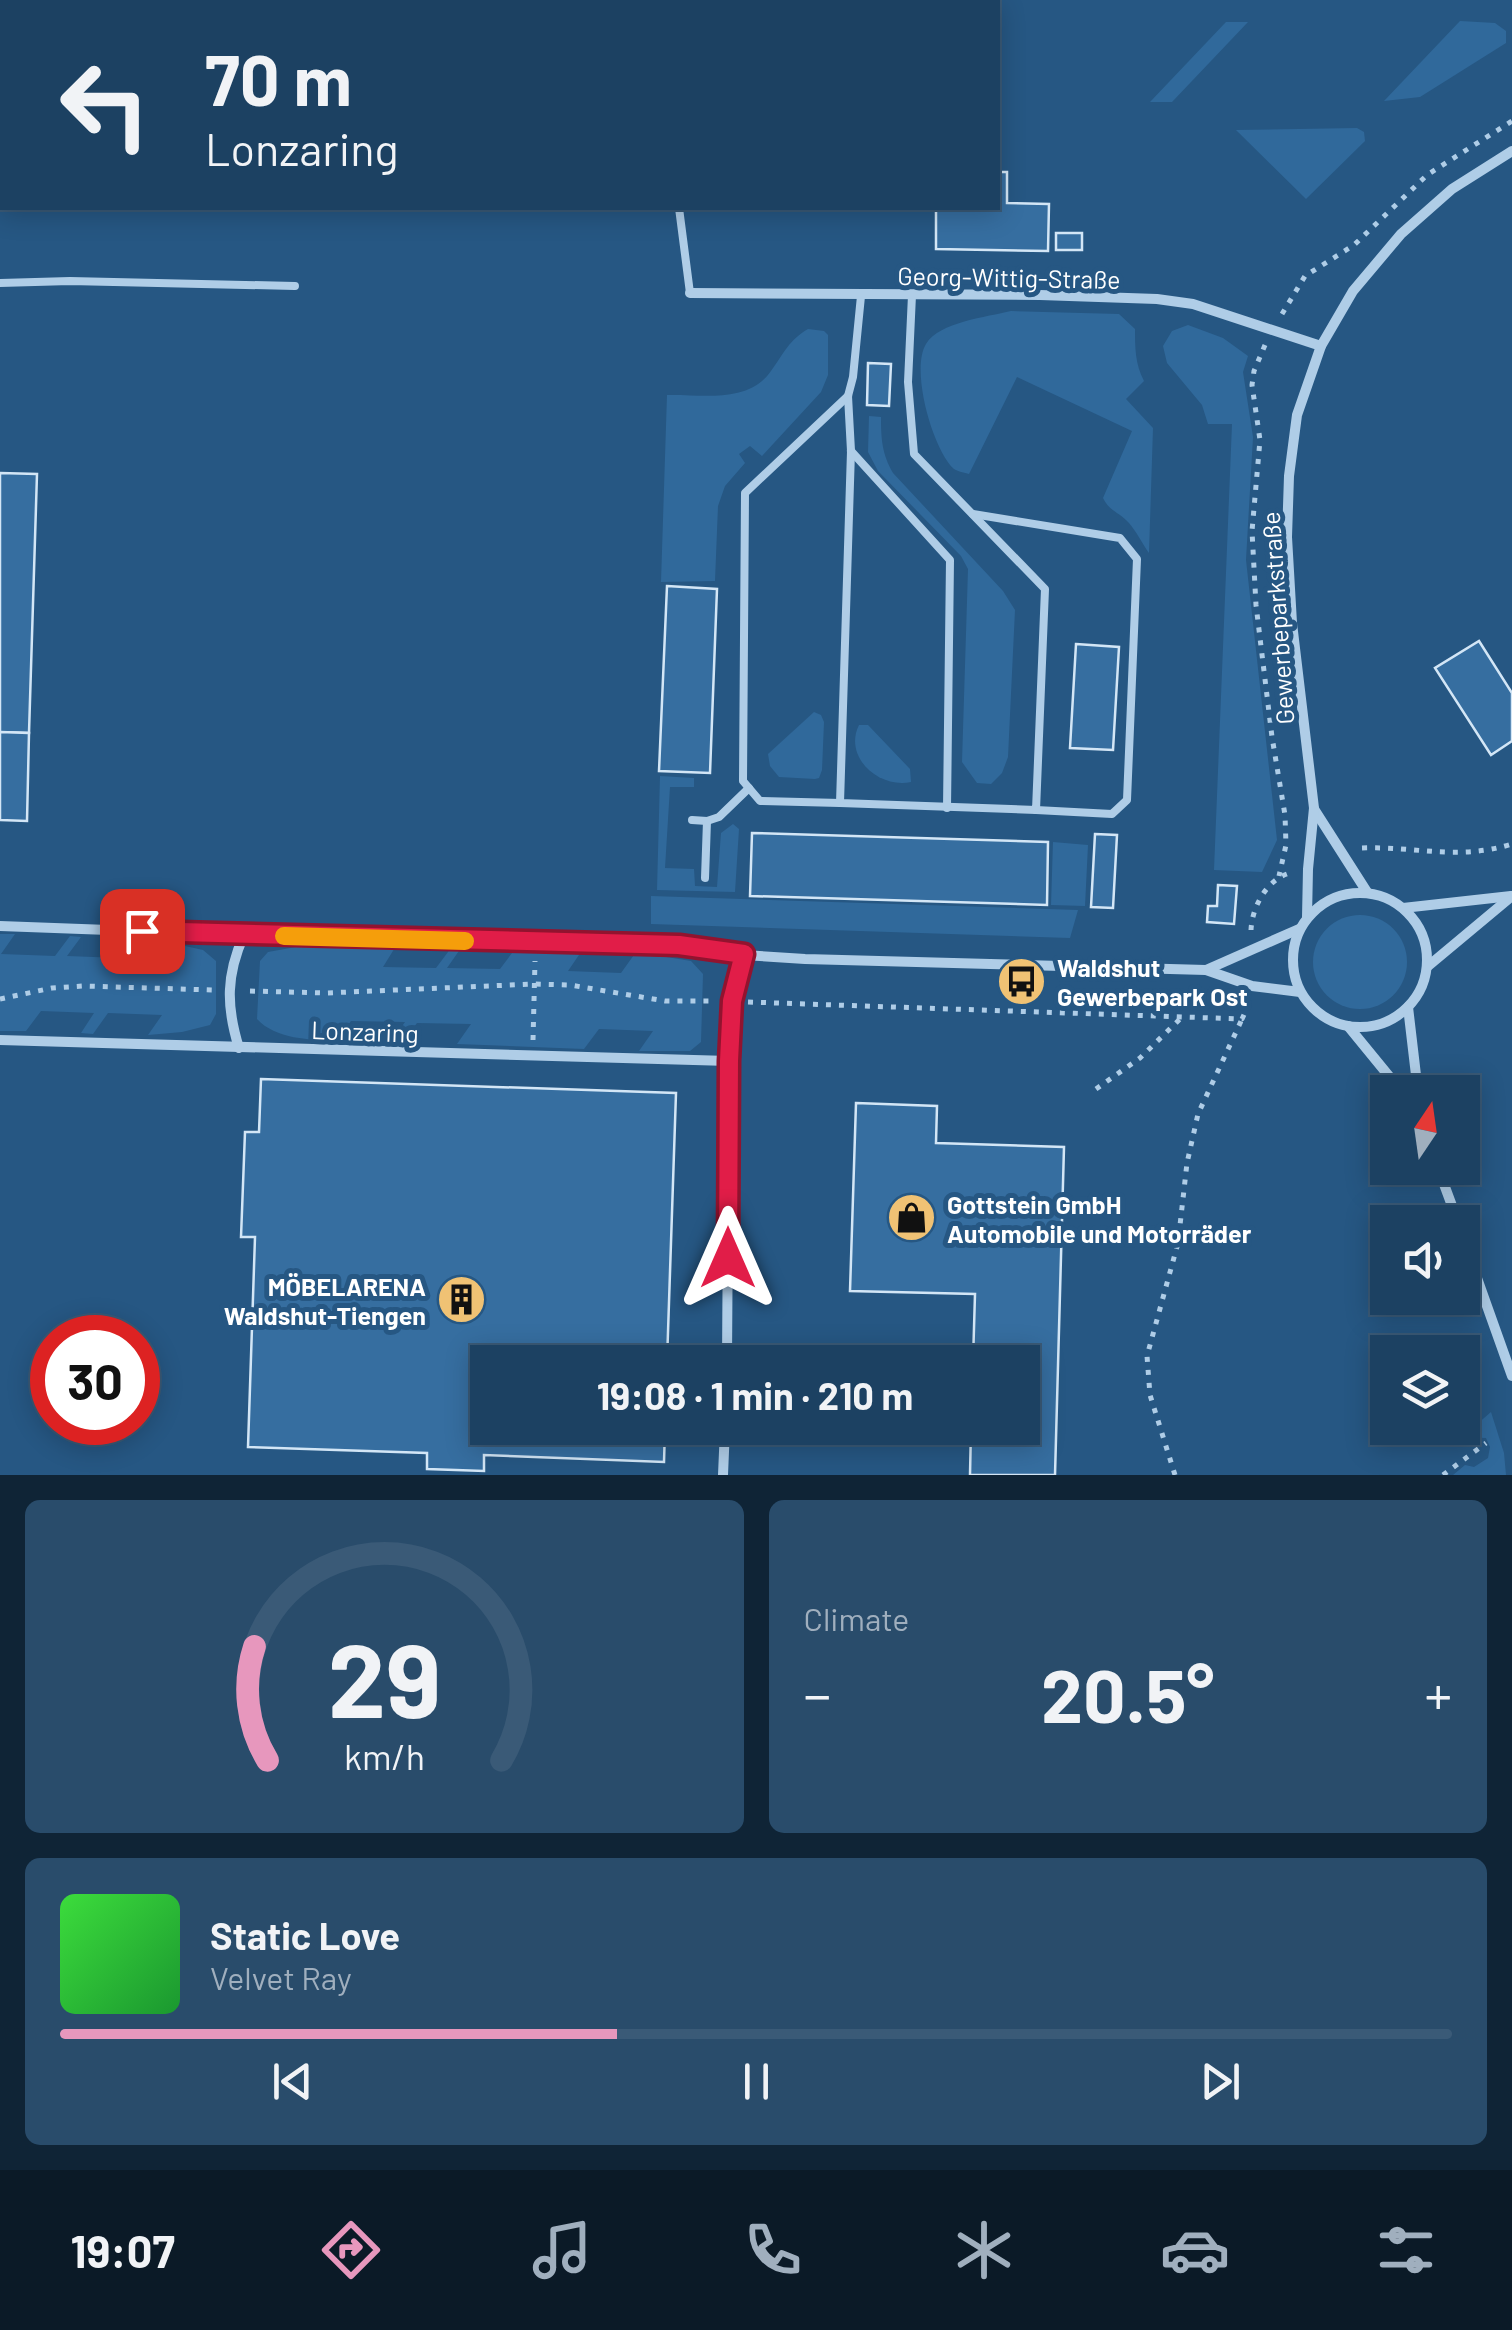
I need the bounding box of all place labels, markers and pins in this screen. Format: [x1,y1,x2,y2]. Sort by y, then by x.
pin [100,889,185,974]
place label: Waldshut Gewerbepark Ost [1057,952,1248,1011]
bus stop icon: Waldshut Gewerbepark Ost [996,955,1048,1007]
place label: Gottstein GmbH Automobile und Motorräder [947,1189,1252,1248]
shop icon: Gottstein GmbH Automobile und Motorräder [886,1192,938,1244]
place label: MÖBELARENA Waldshut-Tiengen [224,1271,426,1330]
building icon: MÖBELARENA Waldshut-Tiengen [435,1274,487,1326]

